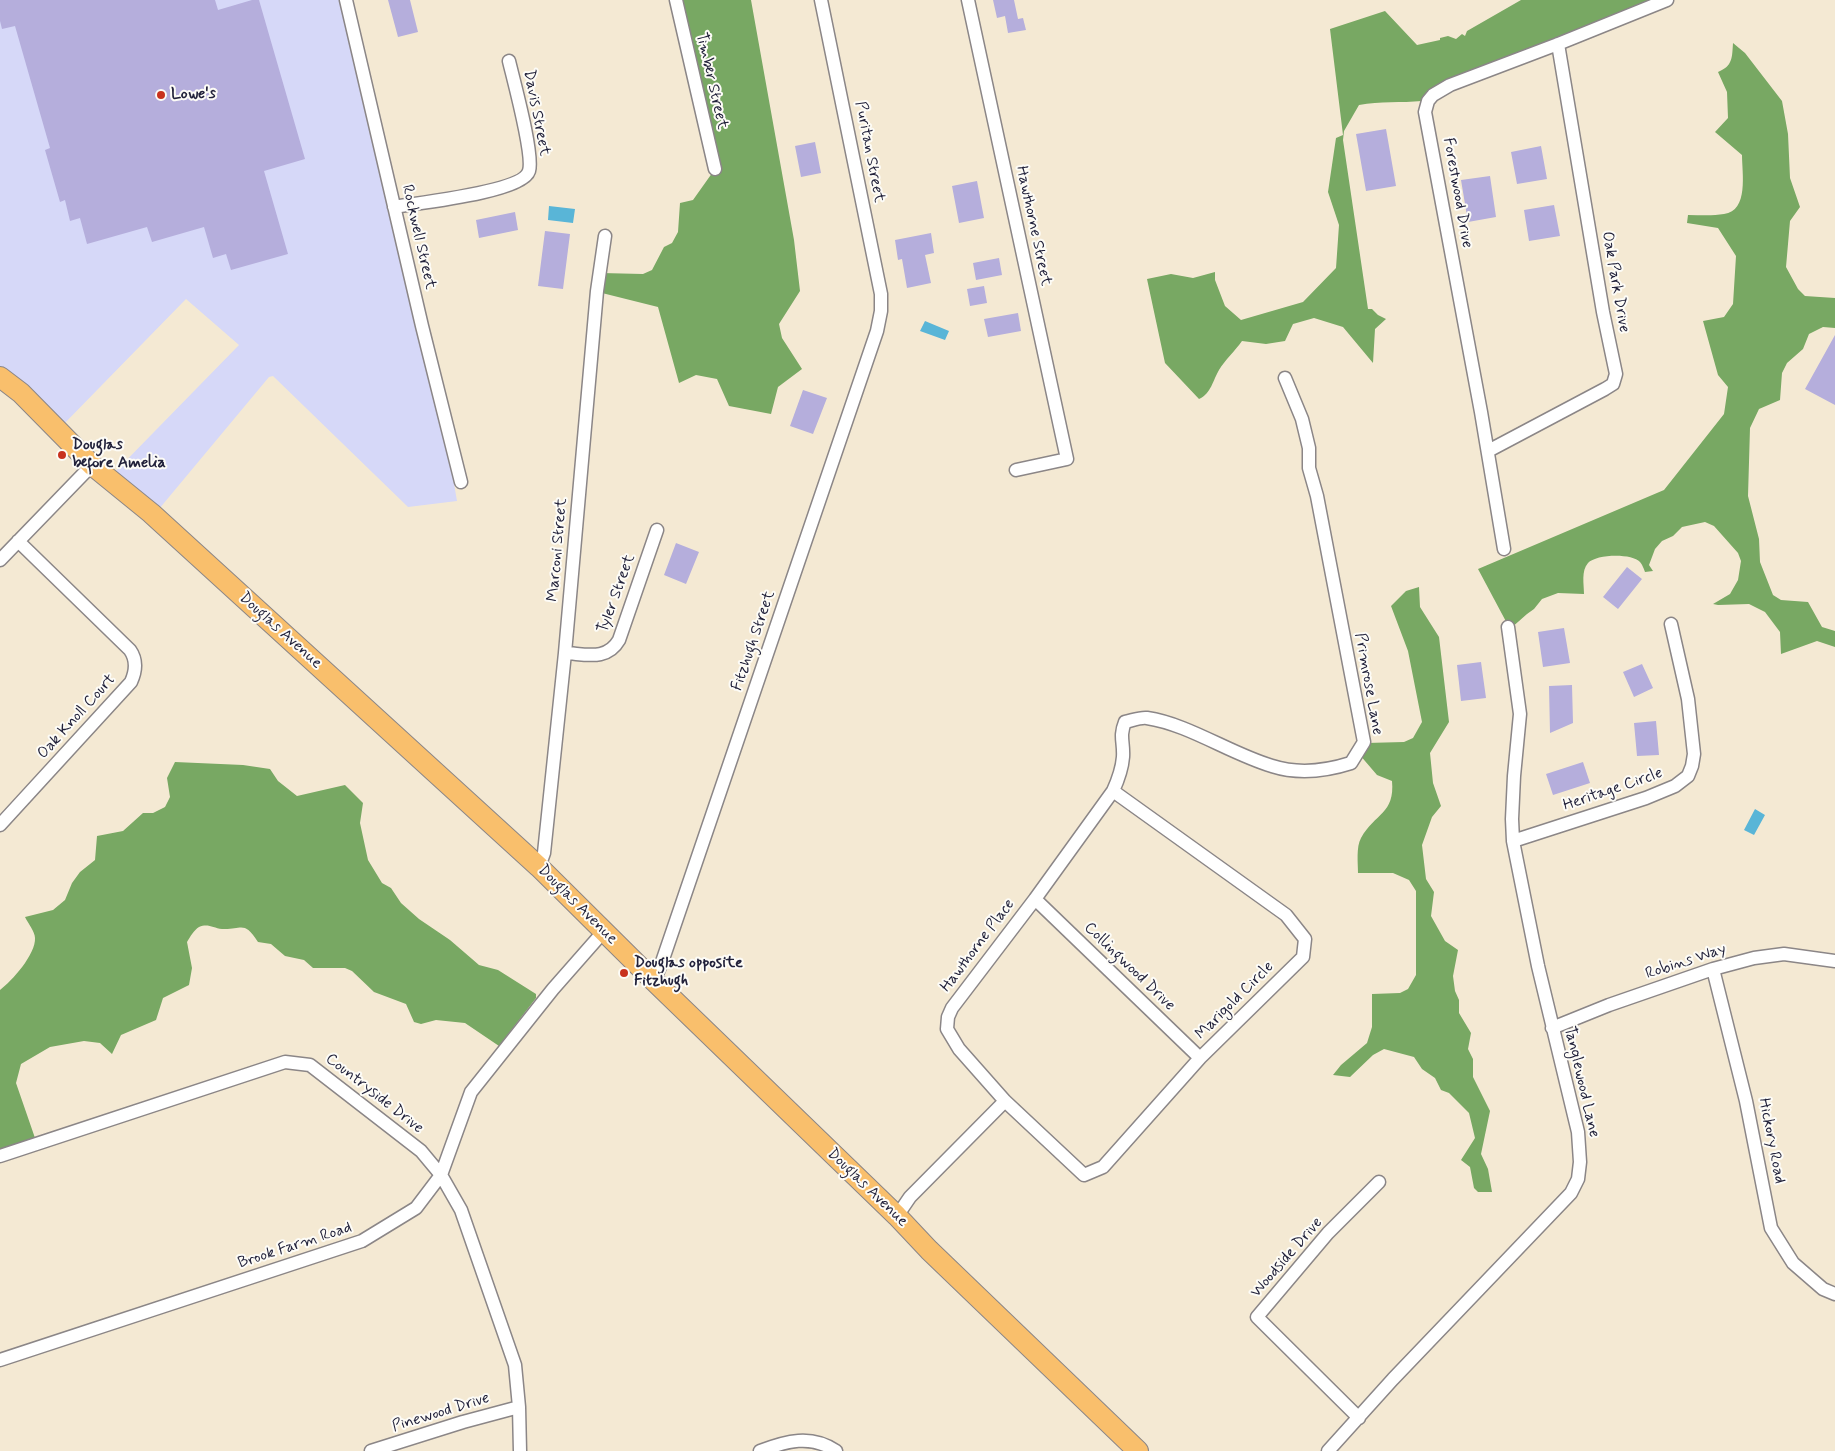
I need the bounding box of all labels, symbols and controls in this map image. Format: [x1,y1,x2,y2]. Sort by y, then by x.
street label: Timber Street [691,31,731,131]
street label: Davis Street [518,68,554,158]
place label: Lowe's [171,85,216,105]
marker: Lowe's [155,89,167,101]
street label: Puritan Street [850,100,888,204]
street label: Forestwood Drive [1438,136,1476,250]
street label: Hawthorne Street [1011,164,1055,288]
street label: Rockwell Street [397,183,439,291]
street label: Oak Park Drive [1597,230,1633,334]
place label: Douglas before Amelia [72,436,166,474]
marker: Douglas before Amelia [56,449,68,461]
street label: Marconi Street [544,498,572,602]
street label: Tyler Street [594,552,640,636]
street label: Fitzhugh Street [728,588,780,694]
street label: Douglas Avenue [234,589,326,673]
street label: Primrose Lane [1350,631,1386,737]
street label: Oak Knoll Court [34,671,120,763]
street label: Heritage Circle [1561,764,1665,816]
street label: Douglas Avenue [533,861,621,949]
street label: Hawthorne Place [937,896,1019,996]
street label: Collingwood Drive [1079,919,1179,1015]
street label: Robins Way [1643,940,1729,984]
place label: Douglas opposite Fitzhugh [634,954,743,992]
street label: Marigold Circle [1192,958,1278,1044]
marker: Douglas opposite Fitzhugh [618,967,630,979]
street label: Tanglewood Lane [1559,1024,1603,1140]
street label: Countryside Drive [321,1050,427,1138]
street label: Hickory Road [1753,1097,1789,1185]
street label: Douglas Avenue [822,1145,912,1231]
street label: Woodside Drive [1247,1214,1327,1302]
street label: Brook Farm Road [236,1219,354,1273]
street label: Pinewood Drive [390,1389,492,1437]

